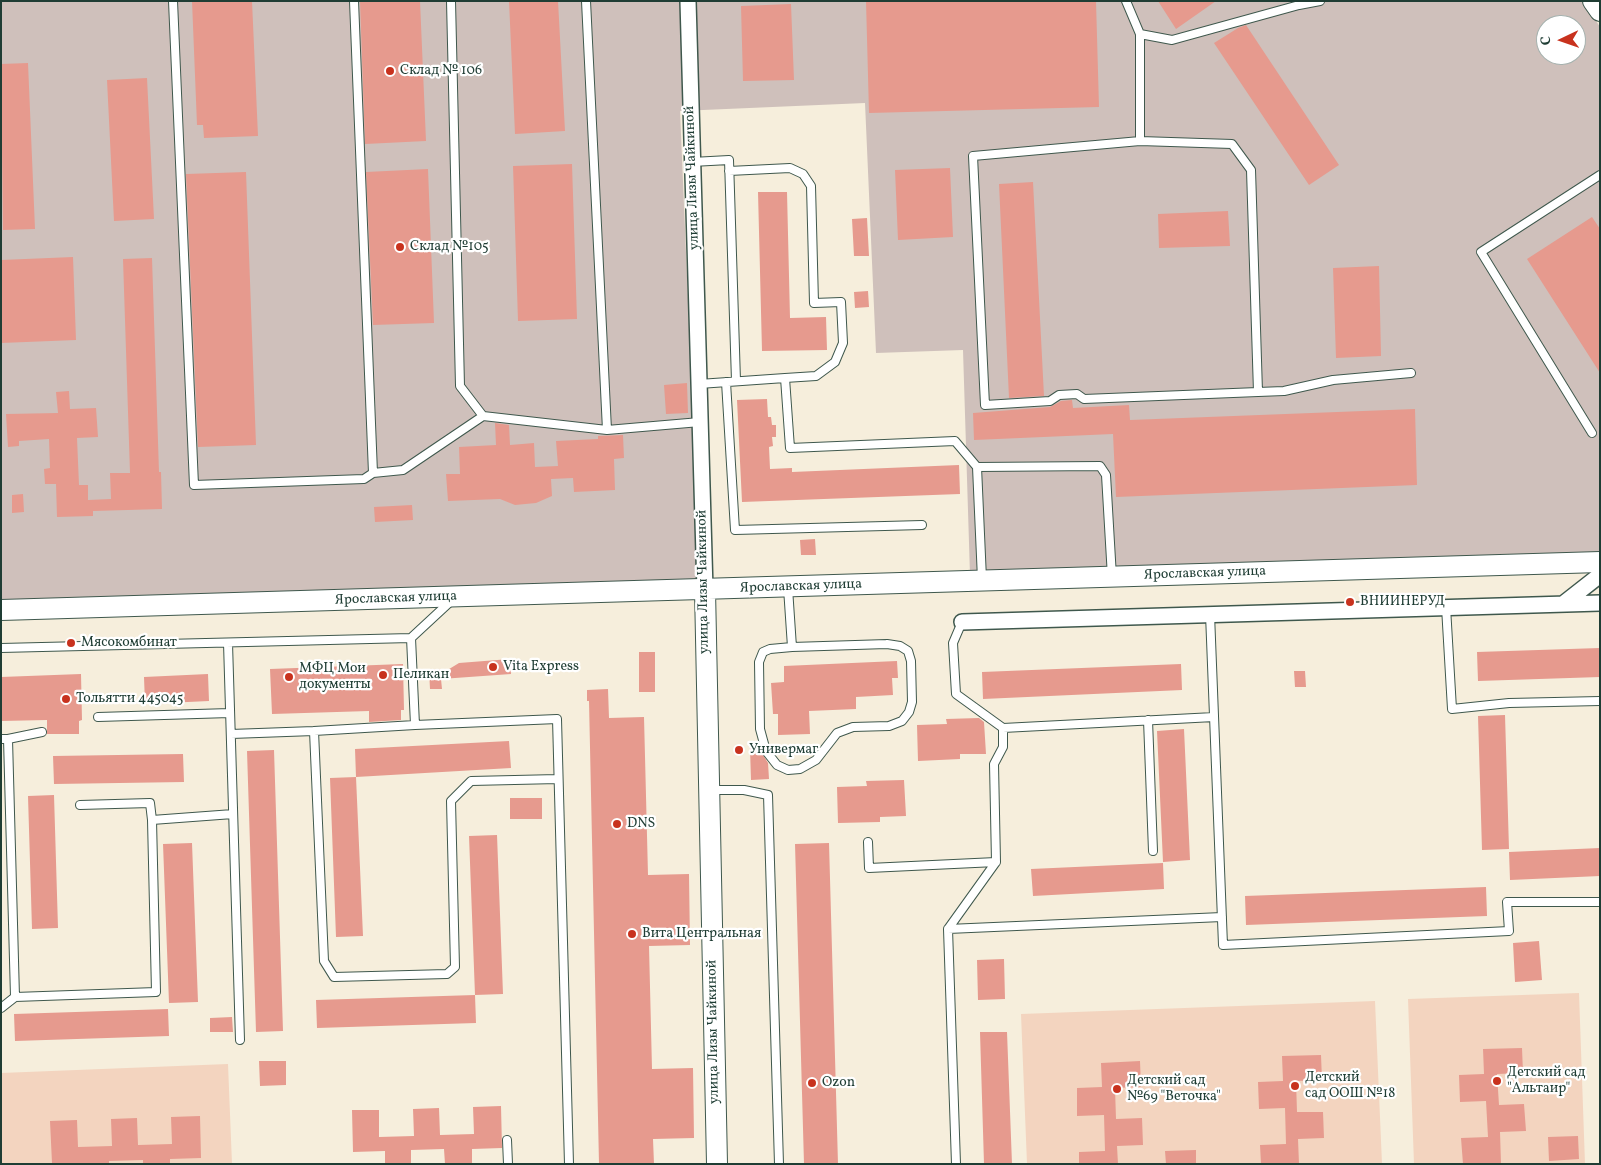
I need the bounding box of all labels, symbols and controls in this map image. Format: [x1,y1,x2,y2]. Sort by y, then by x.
north arrow [1536,15,1586,65]
text: С [1537,36,1556,46]
place label: Склад № 106 [400,63,482,79]
marker: Склад № 106 [384,65,396,77]
street label: улица Лизы Чайкиной [682,106,704,250]
place label: Склад №105 [410,239,489,255]
marker: Склад №105 [394,241,406,253]
street label: улица Лизы Чайкиной [694,510,714,654]
street label: Ярославская улица [1144,563,1266,585]
street label: Ярославская улица [740,576,862,598]
street label: Ярославская улица [335,588,457,610]
place label: ВНИИНЕРУД [1360,594,1445,610]
marker: ВНИИНЕРУД [1344,596,1356,608]
place label: Мясокомбинат [81,635,177,651]
marker: Мясокомбинат [65,637,77,649]
place label: Vita Express [503,659,579,675]
place label: МФЦ Мои документы [299,661,371,694]
marker: Vita Express [487,661,499,673]
place label: Пеликан [393,667,449,683]
marker: Пеликан [377,669,389,681]
marker: МФЦ Мои документы [283,671,295,683]
place label: Тольятти 445045 [76,691,184,707]
marker: Тольятти 445045 [60,693,72,705]
place label: Универмаг [749,742,818,758]
marker: Универмаг [733,744,745,756]
place label: DNS [627,816,655,832]
marker: DNS [611,818,623,830]
place label: Вита Центральная [642,926,761,942]
marker: Вита Центральная [626,928,638,940]
street label: улица Лизы Чайкиной [704,960,724,1104]
place label: Детский сад "Альтаир" [1507,1065,1585,1098]
place label: Детский сад ООШ №18 [1305,1070,1395,1102]
place label: Детский сад №69 "Веточка" [1127,1073,1221,1106]
place label: Ozon [822,1075,855,1091]
marker: Детский сад "Альтаир" [1491,1075,1503,1087]
marker: Ozon [806,1077,818,1089]
marker: Детский сад ООШ №18 [1289,1080,1301,1092]
marker: Детский сад №69 "Веточка" [1111,1083,1123,1095]

